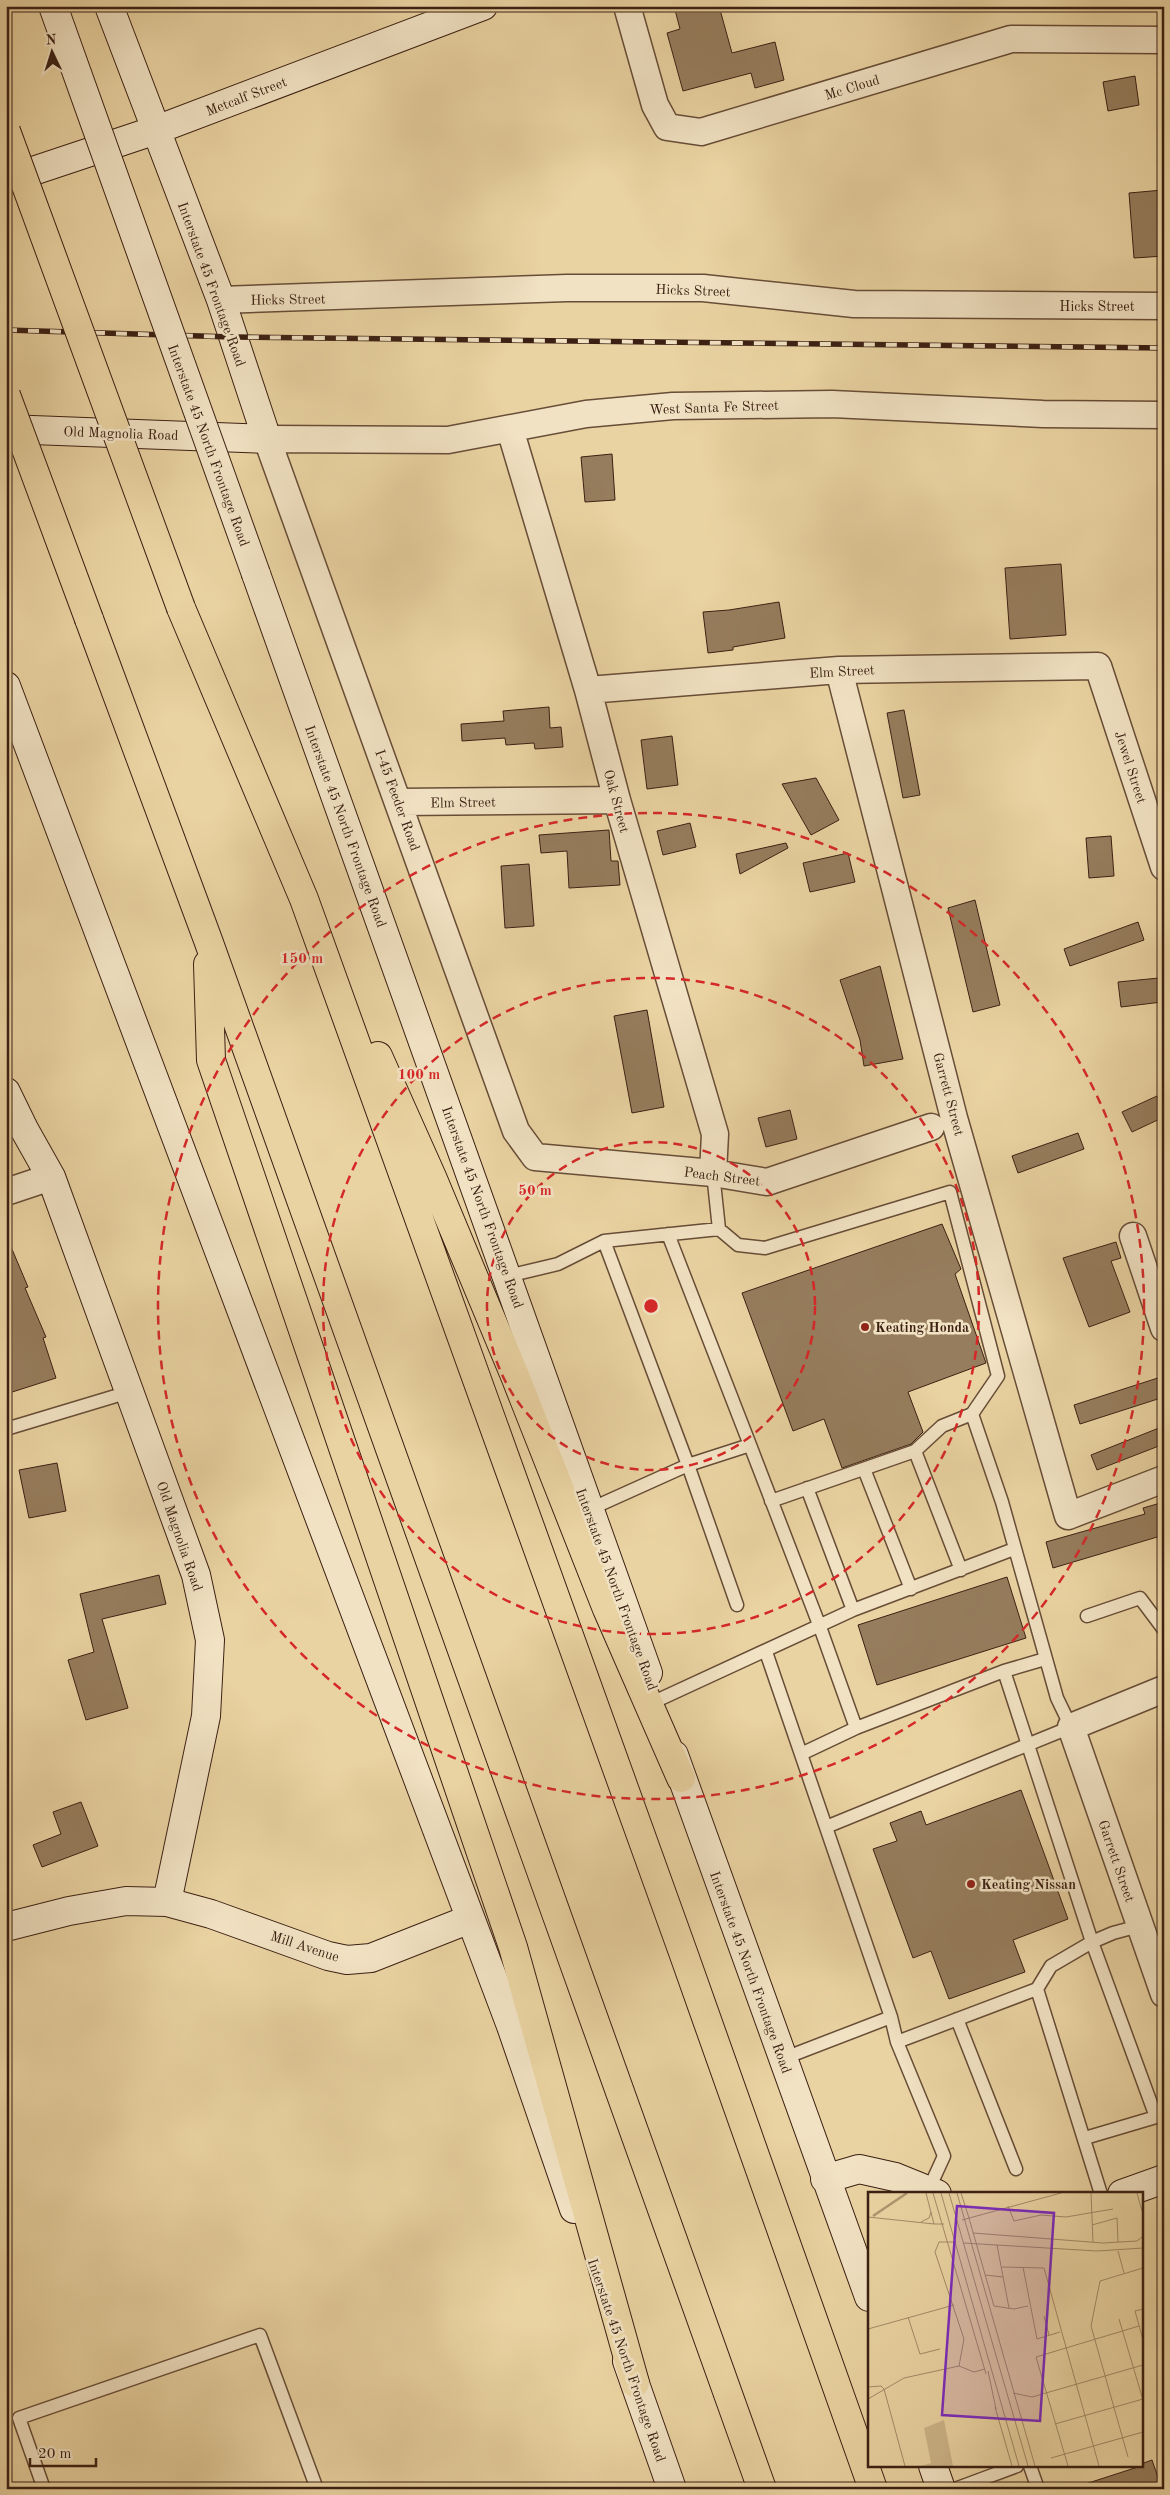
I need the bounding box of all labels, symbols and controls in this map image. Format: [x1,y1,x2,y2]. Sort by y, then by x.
north arrow [28,28,78,78]
text: N [45,33,57,47]
street label: Mc Cloud [823,73,881,103]
street label: Metcalf Street [204,75,289,119]
street label: Interstate 45 Frontage Road [175,200,247,369]
street label: Hicks Street [655,283,731,299]
street label: Hicks Street [250,292,326,308]
street label: Hicks Street [1059,300,1135,314]
street label: Interstate 45 North Frontage Road [165,342,251,548]
street label: West Santa Fe Street [649,399,779,417]
street label: Old Magnolia Road [63,425,179,443]
street label: Elm Street [809,663,875,681]
street label: Interstate 45 North Frontage Road [302,723,388,929]
street label: Jewel Street [1112,729,1148,805]
street label: I-45 Feeder Road [372,748,422,853]
street label: Oak Street [601,768,631,835]
street label: Elm Street [430,795,496,811]
text: 150 m [281,952,323,967]
street label: Garrett Street [930,1051,966,1138]
text: 100 m [398,1068,440,1083]
street label: Interstate 45 North Frontage Road [439,1104,525,1310]
street label: Peach Street [683,1165,761,1189]
text: 50 m [518,1184,552,1199]
centre of rings [642,1297,660,1315]
marker: Keating Honda [859,1321,871,1333]
place label: Keating Honda [875,1321,969,1335]
street label: Old Magnolia Road [154,1480,204,1593]
street label: Interstate 45 North Frontage Road [573,1486,659,1692]
street label: Garrett Street [1095,1819,1137,1904]
street label: Interstate 45 North Frontage Road [707,1869,793,2075]
marker: Keating Nissan [965,1878,977,1890]
place label: Keating Nissan [981,1878,1076,1892]
street label: Mill Avenue [269,1929,341,1965]
inset map [868,2192,1142,2468]
street label: Interstate 45 North Frontage Road [585,2257,668,2464]
scale bar [30,2435,96,2467]
text: 20 m [38,2447,72,2462]

